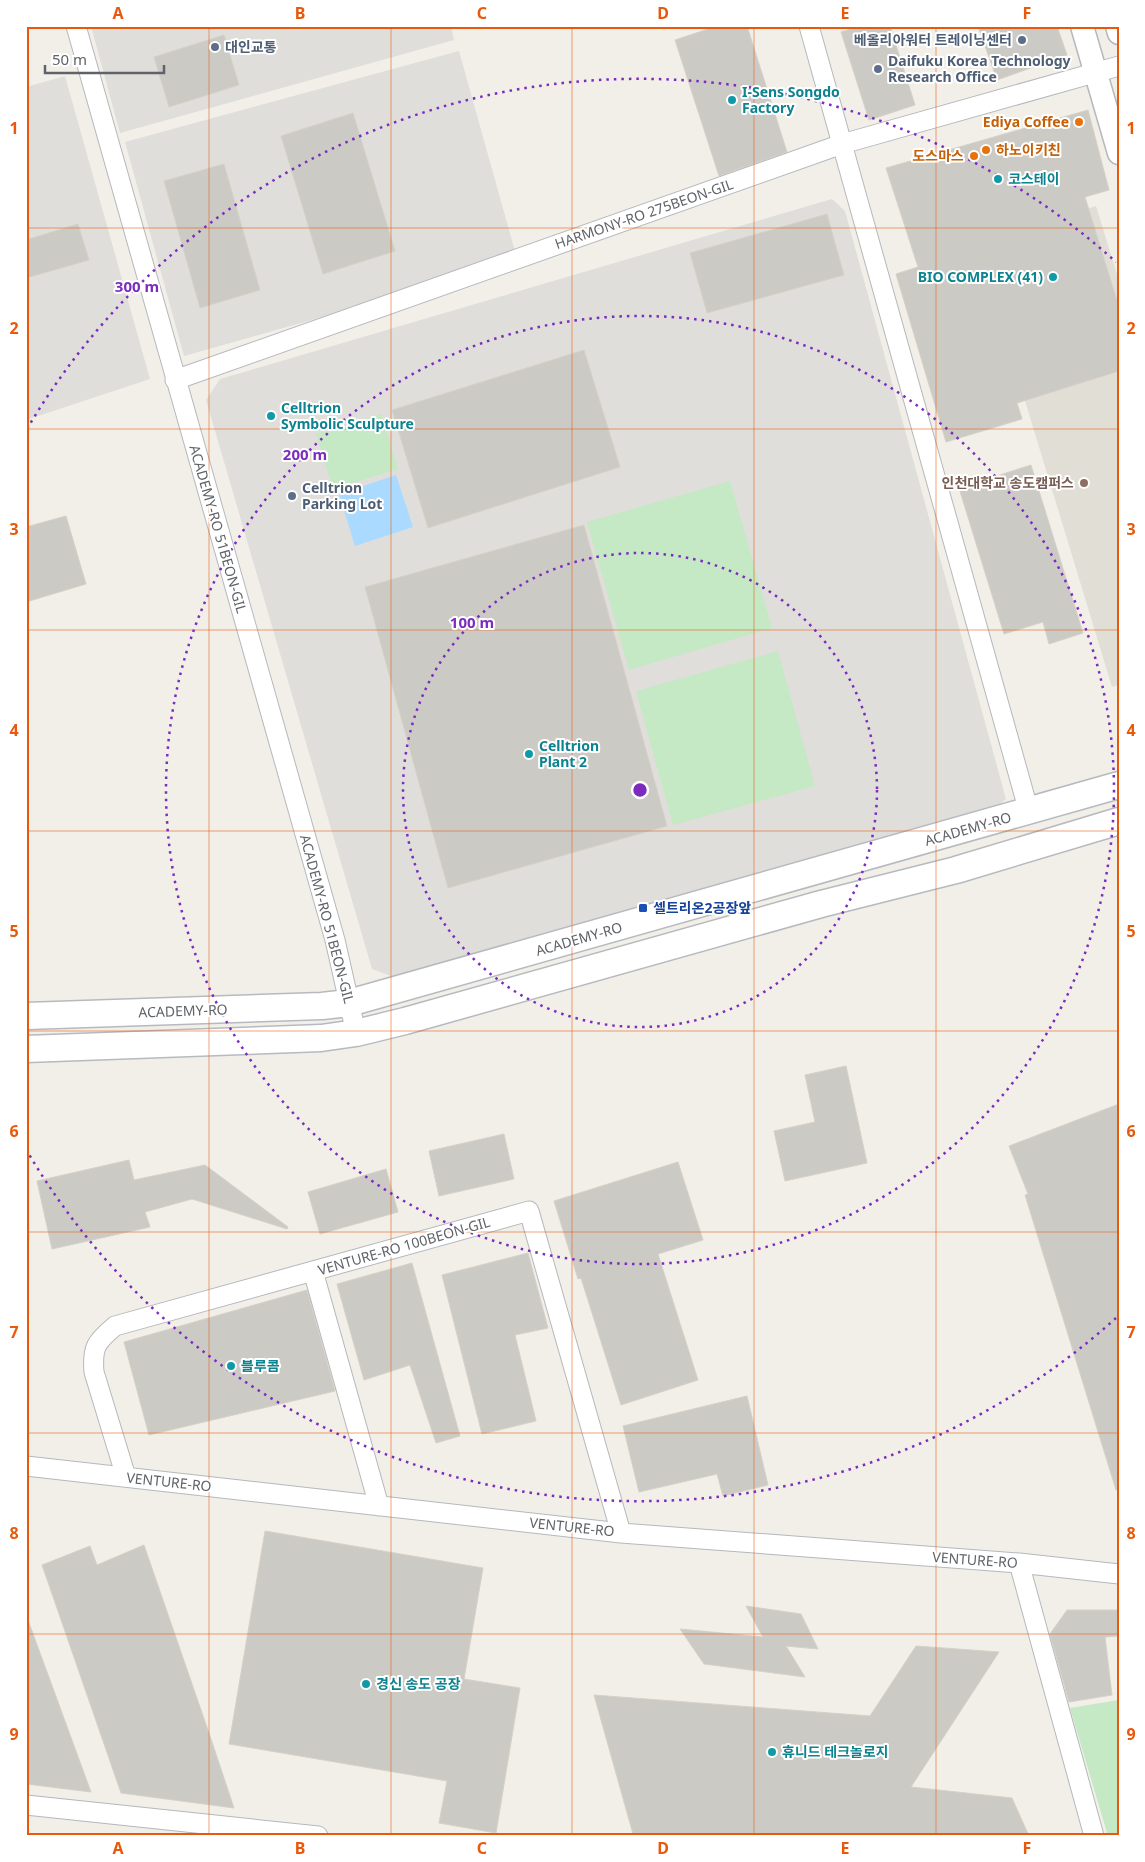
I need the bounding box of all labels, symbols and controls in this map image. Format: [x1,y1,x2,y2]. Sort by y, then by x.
text: A [112,2,124,24]
text: B [295,2,305,24]
text: C [477,2,487,24]
text: D [657,2,669,24]
text: E [841,2,850,24]
text: F [1023,2,1031,24]
place label: 베올리아워터 트레이닝센터 [854,30,1012,49]
marker: 베올리아워터 트레이닝센터 [1016,34,1028,46]
place label: 대인교통 [225,37,277,56]
marker: 대인교통 [209,41,221,53]
scale bar [45,42,164,74]
text: 50 m [52,49,87,69]
place label: Daifuku Korea Technology Research Office [888,51,1071,86]
marker: Daifuku Korea Technology Research Office [872,63,884,75]
place label: I-Sens Songdo Factory [742,82,840,117]
marker: I-Sens Songdo Factory [726,94,738,106]
place label: Ediya Coffee [983,112,1069,131]
marker: Ediya Coffee [1073,116,1085,128]
text: 1 [9,117,19,139]
text: 1 [1126,117,1136,139]
place label: 하노이키친 [996,140,1060,159]
marker: 하노이키친 [980,144,992,156]
place label: 도스마스 [912,146,964,165]
marker: 도스마스 [968,150,980,162]
place label: 코스테이 [1008,169,1060,188]
marker: 코스테이 [992,173,1004,185]
street label: HARMONY-RO 275BEON-GIL [552,174,735,253]
place label: BIO COMPLEX (41) [918,267,1043,286]
marker: BIO COMPLEX (41) [1047,271,1059,283]
text: 300 m [115,276,159,296]
text: 2 [9,317,19,339]
text: 2 [1126,317,1136,339]
place label: Celltrion Symbolic Sculpture [281,398,414,433]
marker: Celltrion Symbolic Sculpture [265,410,277,422]
street label: ACADEMY-RO 51BEON-GIL [185,443,252,615]
text: 200 m [283,444,327,464]
place label: 인천대학교 송도캠퍼스 [942,473,1074,492]
marker: 인천대학교 송도캠퍼스 [1078,477,1090,489]
place label: Celltrion Parking Lot [302,478,382,513]
marker: Celltrion Parking Lot [286,490,298,502]
text: 3 [9,518,19,540]
text: 3 [1126,518,1136,540]
text: 100 m [450,612,494,632]
text: 4 [9,719,19,741]
text: 4 [1126,719,1136,741]
place label: Celltrion Plant 2 [539,736,599,771]
marker: Celltrion Plant 2 [523,748,535,760]
centre of rings [631,781,649,799]
street label: ACADEMY-RO [922,807,1013,850]
street label: ACADEMY-RO 51BEON-GIL [296,832,359,1005]
place label: 셀트리온2공장앞 [653,898,751,917]
marker: 셀트리온2공장앞 [637,902,649,914]
street label: ACADEMY-RO [533,917,624,960]
text: 5 [9,920,19,942]
text: 5 [1126,920,1136,942]
street label: ACADEMY-RO [138,999,228,1022]
text: 6 [9,1120,19,1142]
text: 6 [1126,1120,1136,1142]
street label: VENTURE-RO 100BEON-GIL [316,1212,492,1279]
text: 7 [9,1321,19,1343]
text: 7 [1126,1321,1136,1343]
place label: 블루콤 [241,1356,280,1375]
marker: 블루콤 [225,1360,237,1372]
street label: VENTURE-RO [126,1468,213,1495]
street label: VENTURE-RO [529,1513,616,1540]
text: 8 [9,1522,19,1544]
text: 8 [1126,1522,1136,1544]
street label: VENTURE-RO [932,1547,1018,1572]
place label: 경신 송도 공장 [376,1674,461,1693]
marker: 경신 송도 공장 [360,1678,372,1690]
text: 9 [9,1723,19,1745]
text: 9 [1126,1723,1136,1745]
place label: 휴니드 테크놀로지 [782,1742,889,1761]
marker: 휴니드 테크놀로지 [766,1746,778,1758]
text: A [112,1837,124,1859]
text: B [295,1837,305,1859]
text: C [477,1837,487,1859]
text: D [657,1837,669,1859]
text: E [841,1837,850,1859]
text: F [1023,1837,1031,1859]

